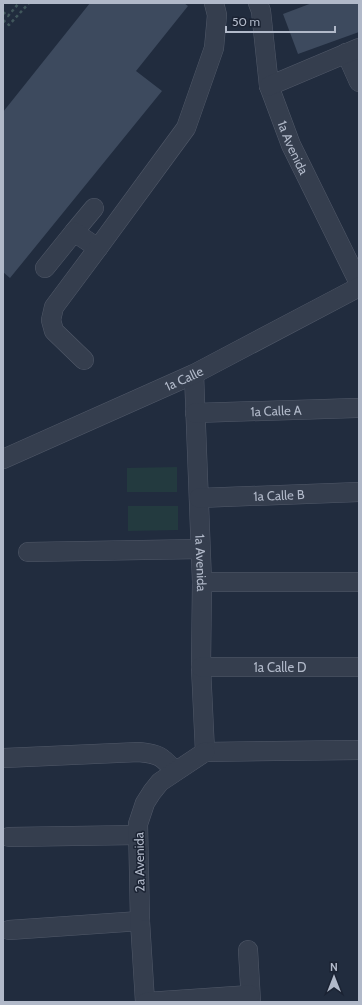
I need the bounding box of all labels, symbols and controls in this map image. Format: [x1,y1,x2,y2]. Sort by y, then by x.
scale bar [226,8,335,34]
text: 50 m [232,14,260,29]
street label: 1a Avenida [275,118,313,178]
street label: 1a Calle [162,362,206,394]
street label: 1a Calle A [250,402,302,419]
street label: 1a Calle B [253,486,305,504]
street label: 1a Avenida [192,534,210,592]
street label: 1a Calle D [254,659,306,675]
street label: 2a Avenida [130,831,148,892]
north arrow [314,957,354,997]
text: N [330,960,338,974]

